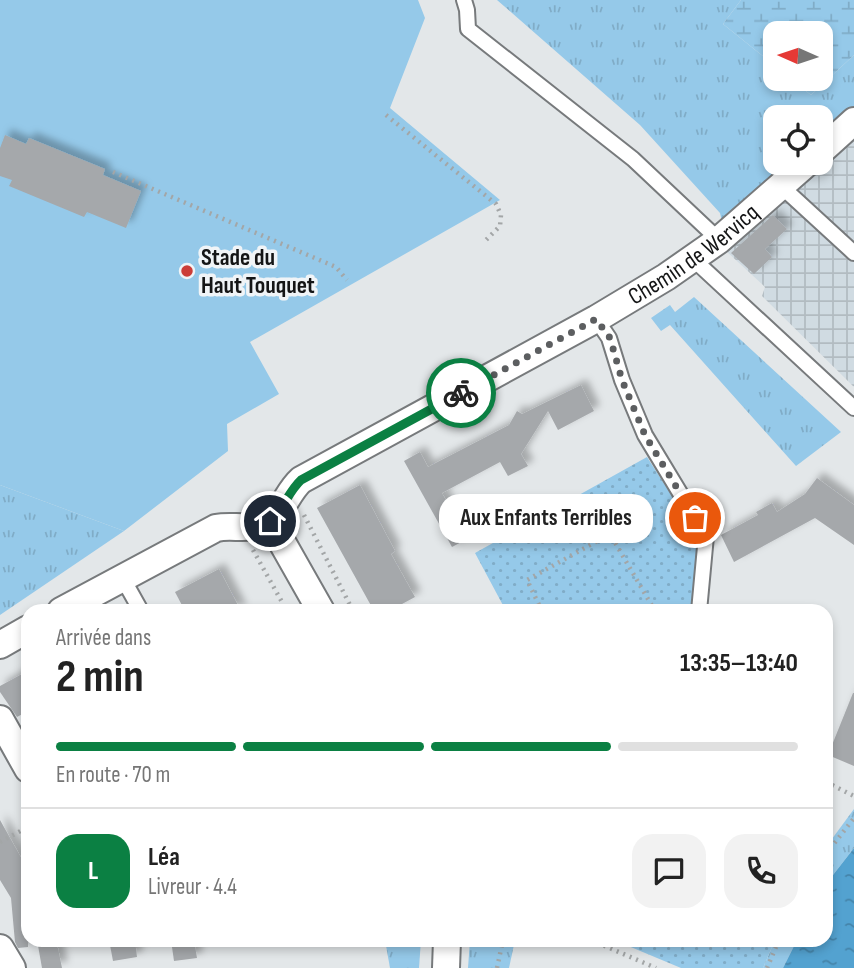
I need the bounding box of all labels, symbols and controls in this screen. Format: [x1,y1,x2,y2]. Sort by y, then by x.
north arrow [763,21,833,91]
map controls [763,21,833,175]
button: locate [763,105,833,175]
street label: Chemin de Wervicq [623,198,765,311]
place label: Stade du Haut Touquet [201,243,315,300]
marker: Stade du Haut Touquet [179,263,195,279]
courier [426,358,496,428]
icon: bike [442,374,480,412]
pin [665,488,725,548]
pin [240,491,300,551]
callout: Aux Enfants Terribles [440,494,653,542]
icon: bag [676,499,714,537]
icon: home [251,502,289,540]
text: Aux Enfants Terribles [460,504,632,532]
text: Arrivée dans [56,624,151,652]
text: 13:35–13:40 [680,648,798,679]
text: 2 min [56,650,144,705]
text: En route · 70 m [56,761,170,789]
button: chat [632,834,706,908]
button: phone [724,834,798,908]
text: Léa [148,842,180,873]
text: L [88,856,98,887]
text: Livreur · 4.4 [148,873,237,901]

